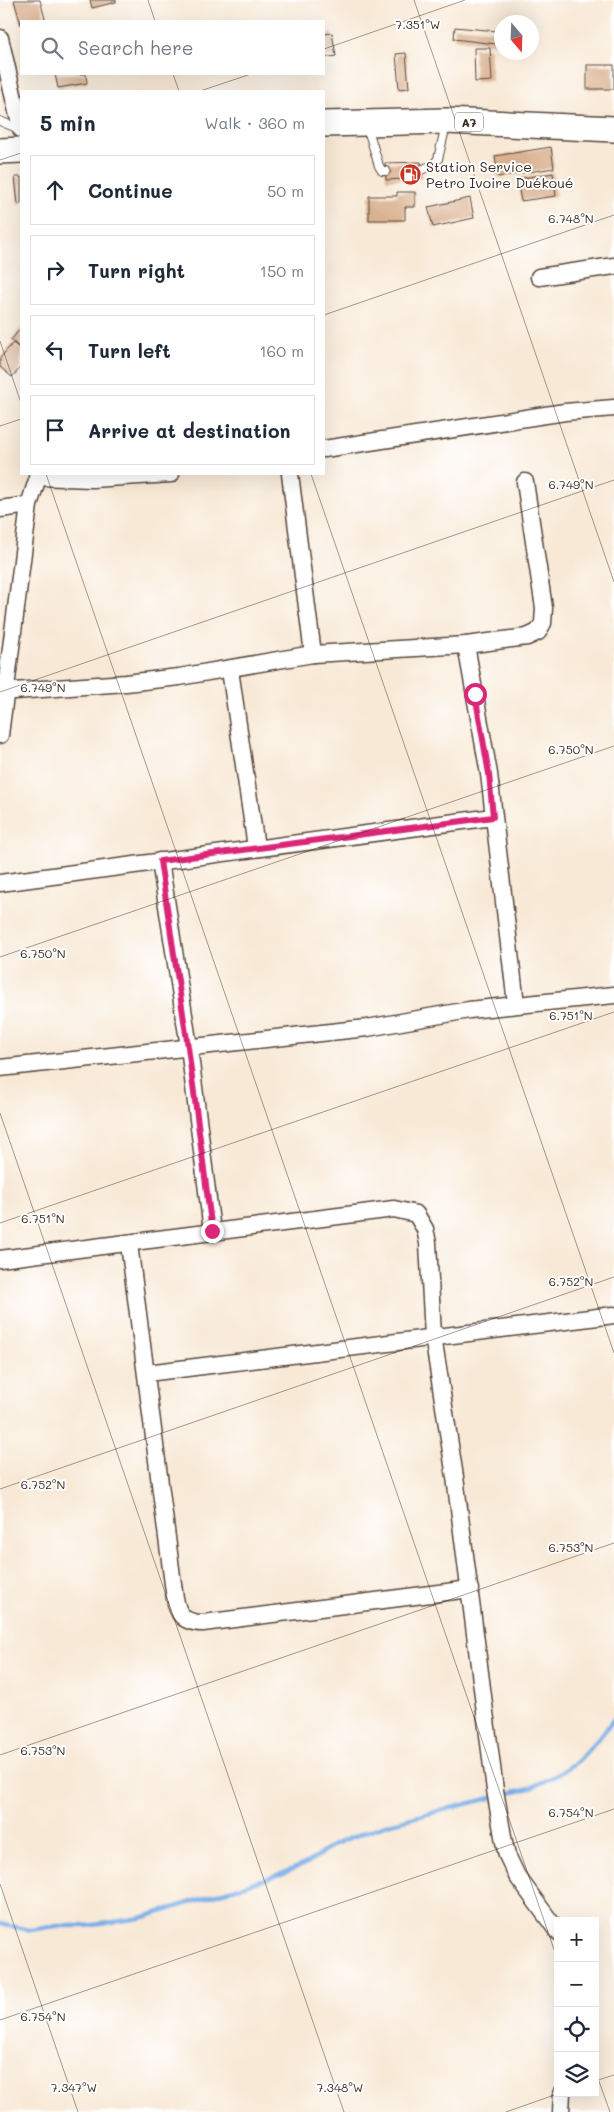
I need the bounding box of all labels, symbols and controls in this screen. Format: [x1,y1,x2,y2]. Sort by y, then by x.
north arrow [494,15,539,60]
text: 7.351°W [396,16,440,32]
search box [20,20,325,75]
icon: search [38,34,66,62]
text: Search here [78,35,194,60]
text: 5 min [40,109,96,136]
text: Walk · 360 m [204,112,305,133]
road number: A7 [455,112,483,132]
place label: Station Service Petro Ivoire Duékoué [426,157,574,192]
fuel station icon: Station Service Petro Ivoire Duékoué [398,162,422,186]
icon: ahead [41,176,69,204]
text: Continue [88,178,173,203]
text: 50 m [267,180,304,201]
text: 6.748°N [548,210,594,226]
icon: right [41,256,69,284]
text: Turn right [88,258,185,283]
text: 150 m [260,260,304,281]
icon: left [41,336,69,364]
text: Turn left [88,338,171,363]
text: 160 m [259,340,304,361]
icon: arrive [41,416,69,444]
text: Arrive at destination [88,418,291,443]
text: 6.749°N [548,476,594,492]
text: 6.749°N [20,679,66,695]
route start [464,683,487,706]
text: 6.750°N [548,741,594,757]
text: 6.750°N [20,945,66,961]
text: 6.751°N [549,1007,593,1023]
text: 6.751°N [21,1210,65,1226]
route end [201,1220,224,1243]
text: 6.752°N [549,1273,593,1289]
text: 6.752°N [21,1476,65,1492]
text: 6.753°N [549,1539,593,1555]
text: 6.753°N [21,1742,65,1758]
text: 6.754°N [549,1804,594,1820]
map controls [554,1917,599,2097]
button: + [554,1917,599,1962]
button: − [554,1962,599,2007]
button: locate [554,2007,599,2052]
text: 6.754°N [21,2008,66,2024]
button: layers [554,2052,599,2097]
text: 7.347°W [51,2079,97,2095]
text: 7.348°W [317,2079,363,2095]

